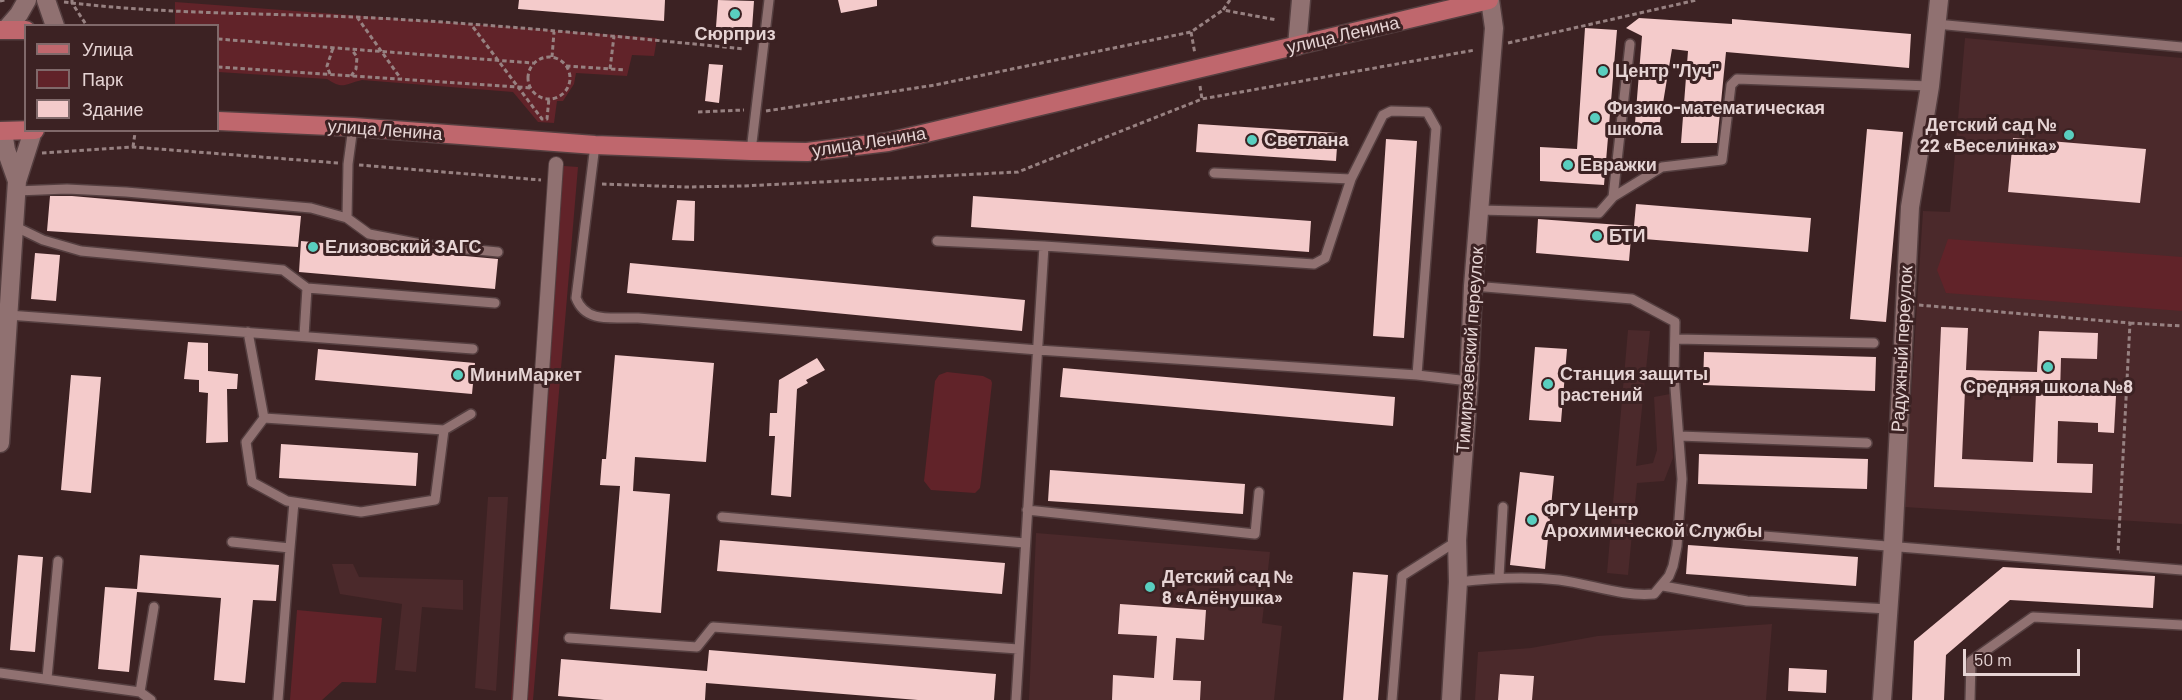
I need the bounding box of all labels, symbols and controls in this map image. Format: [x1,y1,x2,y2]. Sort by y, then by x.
marker: Сюрприз [728,7,742,21]
street label: улица Ленина [1285,12,1401,58]
place label: Сюрприз [694,23,776,45]
legend [24,24,219,132]
text: Улица [82,38,133,60]
place label: Центр "Луч" [1615,60,1719,82]
marker: Центр "Луч" [1596,64,1610,78]
text: Парк [82,68,123,90]
place label: Физико-математическая школа [1607,97,1825,140]
text: Здание [82,98,143,120]
marker: Физико-математическая школа [1588,111,1602,125]
place label: Детский сад № 22 «Веселинка» [1920,114,2057,156]
street label: улица Ленина [327,115,443,145]
street label: улица Ленина [811,122,927,162]
marker: Детский сад № 22 «Веселинка» [2062,128,2076,142]
place label: Светлана [1264,129,1349,151]
marker: Светлана [1245,133,1259,147]
place label: Евражки [1580,154,1657,176]
marker: Евражки [1561,158,1575,172]
place label: БТИ [1609,225,1645,247]
marker: БТИ [1590,229,1604,243]
place label: Елизовский ЗАГС [325,236,482,258]
marker: Елизовский ЗАГС [306,240,320,254]
street label: Тимирязевский переулок [1452,246,1488,454]
street label: Радужный переулок [1887,265,1917,433]
marker: Средняя школа №8 [2041,360,2055,374]
place label: Станция защиты растений [1560,363,1708,406]
place label: МиниМаркет [470,364,582,386]
marker: МиниМаркет [451,368,465,382]
place label: Средняя школа №8 [1963,376,2133,398]
marker: Станция защиты растений [1541,377,1555,391]
place label: ФГУ Центр Арохимической Службы [1544,499,1762,542]
marker: ФГУ Центр Арохимической Службы [1525,513,1539,527]
place label: Детский сад № 8 «Алёнушка» [1162,566,1293,608]
marker: Детский сад № 8 «Алёнушка» [1143,580,1157,594]
scale bar [1966,637,2083,675]
text: 50 m [1974,648,2012,670]

